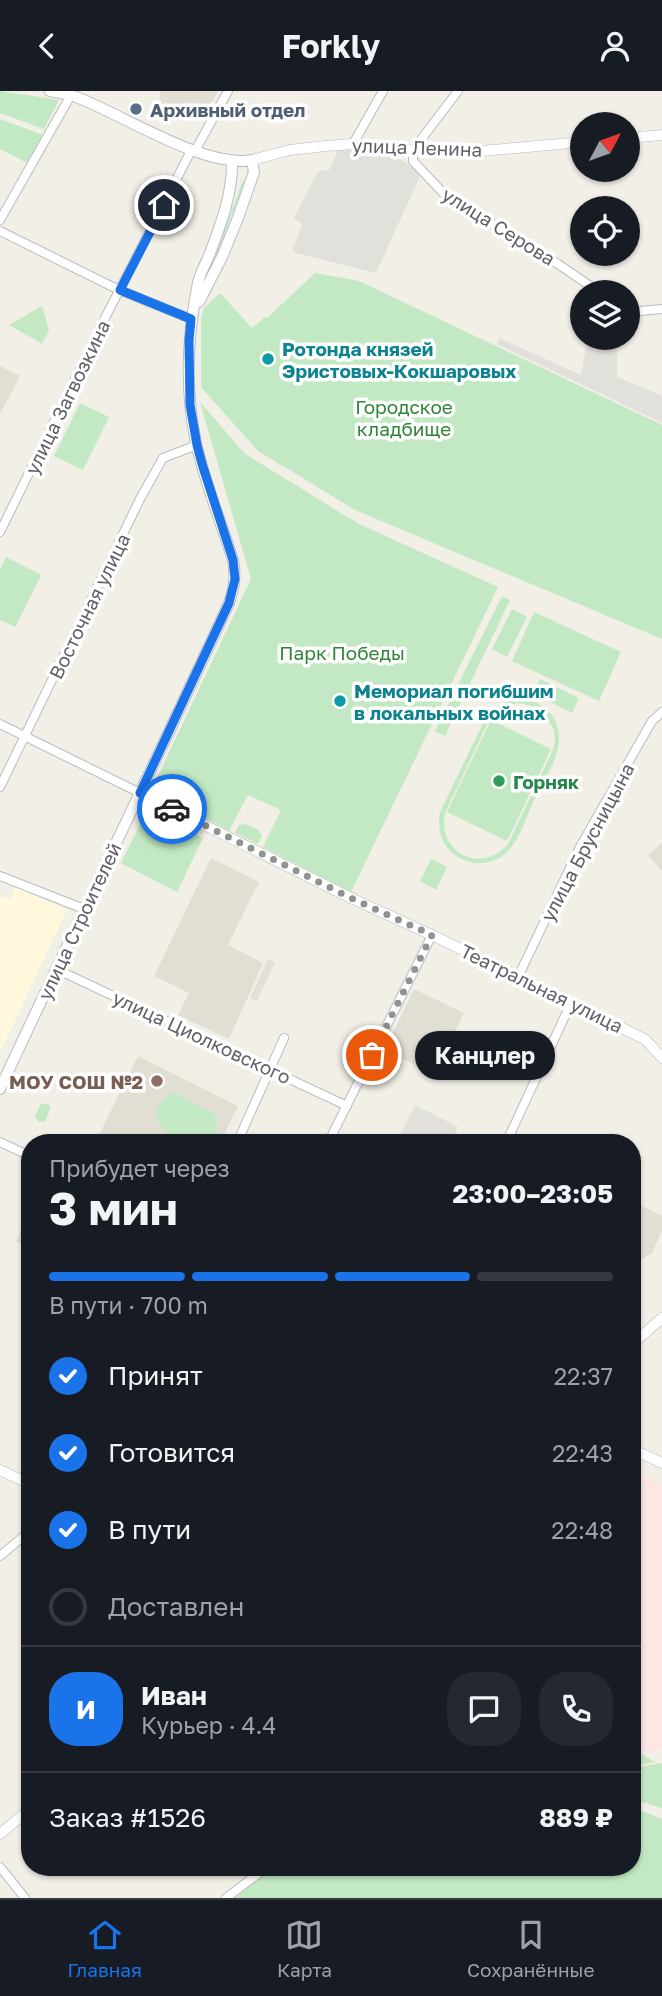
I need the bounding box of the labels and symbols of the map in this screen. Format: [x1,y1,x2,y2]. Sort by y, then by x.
place label: Архивный отдел [150,98,305,121]
marker: Архивный отдел [128,101,144,117]
north arrow [570,112,640,182]
street label: улица Ленина [351,133,483,161]
pin [134,175,194,235]
street label: улица Серова [438,182,560,270]
street label: улица Загвозкина [20,316,114,478]
place label: Ротонда князей Эристовых-Кокшаровых [282,337,516,382]
marker: Ротонда князей Эристовых-Кокшаровых [260,351,276,367]
park label: Городское кладбище [355,395,453,440]
street label: Восточная улица [44,529,134,683]
park label: Парк Победы [279,641,405,664]
place label: Мемориал погибшим в локальных войнах [354,679,553,724]
marker: Мемориал погибшим в локальных войнах [332,693,348,709]
street label: улица Брусницына [535,759,639,925]
place label: Горняк [513,770,579,793]
marker: Горняк [491,773,507,789]
courier [137,774,207,844]
street label: улица Строителей [32,839,126,1003]
street label: Театральная улица [457,939,627,1037]
street label: улица Циолковского [109,986,295,1088]
pin [342,1025,402,1085]
callout: Канцлер [414,1031,554,1079]
place label: МОУ СОШ №2 [9,1070,143,1093]
marker: МОУ СОШ №2 [149,1073,165,1089]

